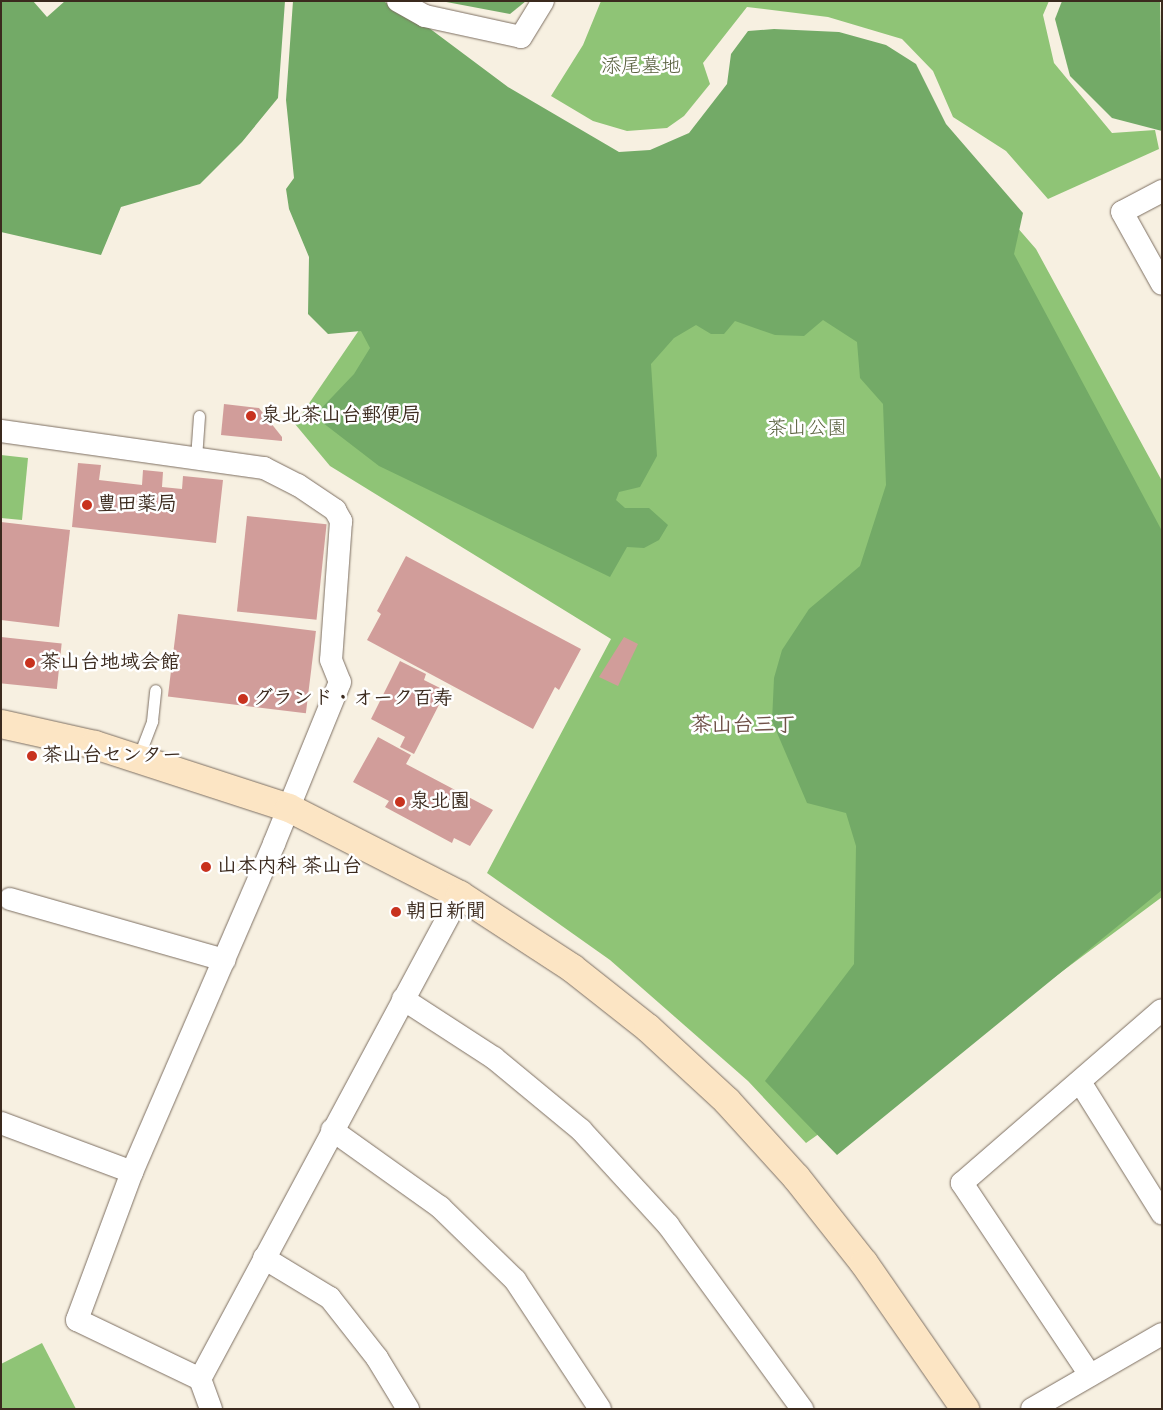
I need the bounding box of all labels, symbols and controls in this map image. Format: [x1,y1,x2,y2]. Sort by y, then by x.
park label: 添尾墓地 [601,55,681,79]
place label: 泉北茶山台郵便局 [261,404,421,428]
marker: 泉北茶山台郵便局 [245,410,257,422]
park label: 茶山公園 [767,417,847,441]
place label: 豊田薬局 [97,493,177,517]
marker: 豊田薬局 [81,499,93,511]
place label: 茶山台地域会館 [40,651,180,675]
marker: 茶山台地域会館 [24,657,36,669]
place label: グランド・オーク百寿 [253,687,453,711]
marker: グランド・オーク百寿 [237,693,249,705]
district label: 茶山台三丁 [691,713,795,739]
place label: 茶山台センター [42,744,182,768]
marker: 茶山台センター [26,750,38,762]
place label: 泉北園 [410,790,470,814]
marker: 泉北園 [394,796,406,808]
place label: 山本内科 茶山台 [217,855,362,879]
marker: 山本内科 茶山台 [199,860,213,874]
place label: 朝日新聞 [406,900,486,924]
marker: 朝日新聞 [390,906,402,918]

